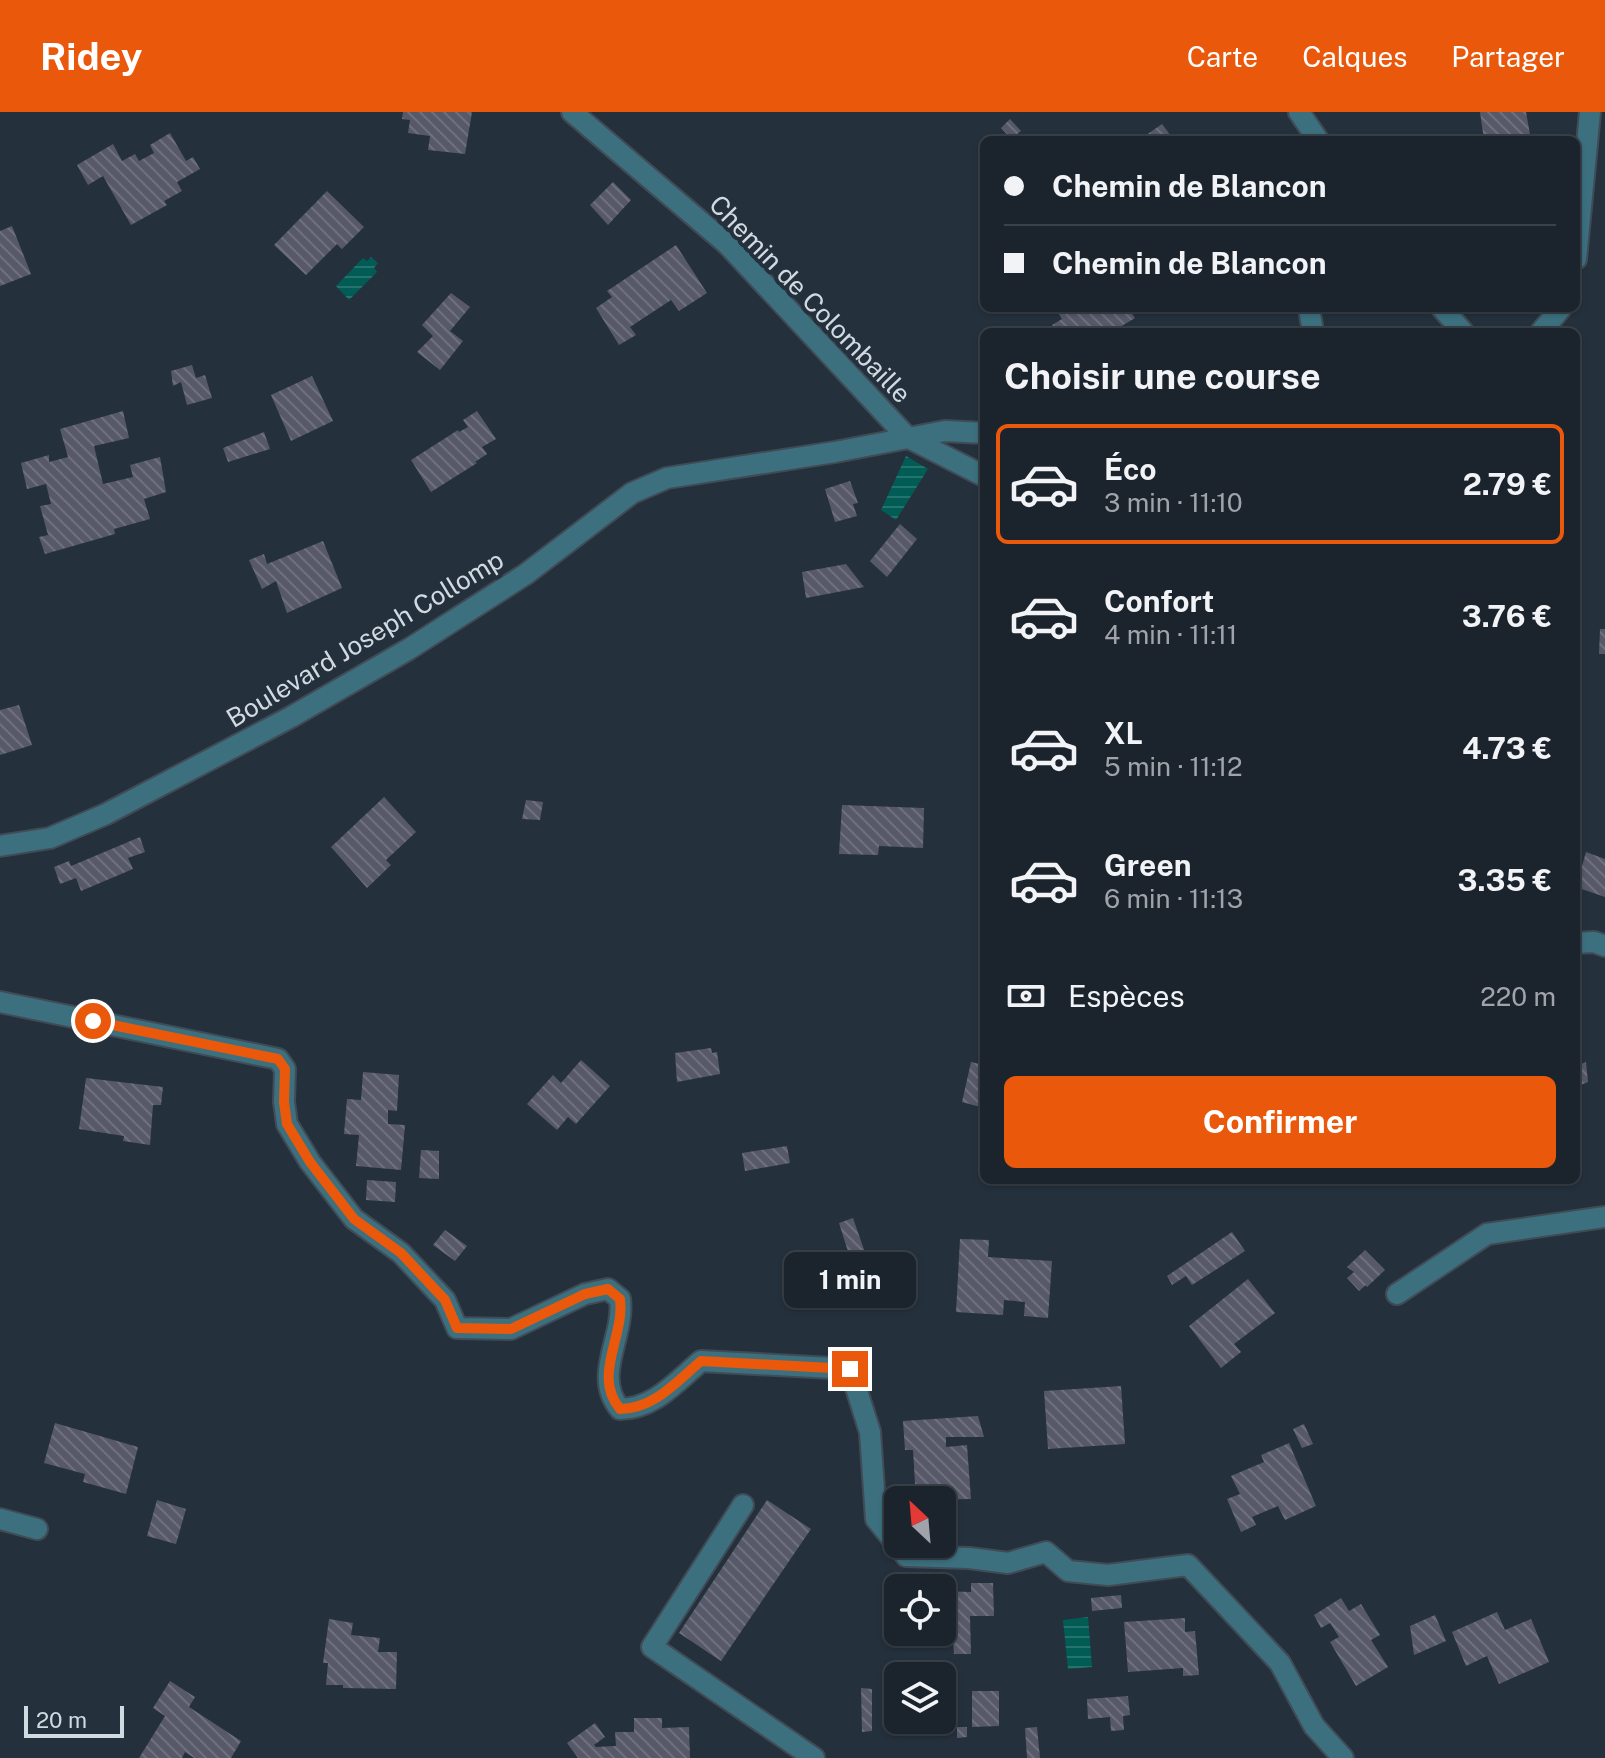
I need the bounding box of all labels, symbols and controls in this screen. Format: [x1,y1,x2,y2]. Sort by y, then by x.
text: Ridey [40,34,142,79]
text: Carte [1187,40,1258,73]
text: Calques [1302,40,1407,73]
text: Partager [1451,40,1565,73]
text: Chemin de Blancon [1052,168,1327,204]
street label: Chemin de Colombaille [703,188,918,409]
text: Chemin de Blancon [1052,245,1327,281]
text: Choisir une course [1004,355,1321,397]
icon: car [1008,448,1080,520]
text: Éco [1104,451,1157,487]
text: 2.79 € [1463,466,1552,502]
text: 3 min · 11:10 [1104,487,1243,518]
street label: Boulevard Joseph Collomp [221,544,509,734]
icon: car [1008,580,1080,652]
text: Confort [1104,583,1214,619]
text: 3.76 € [1462,598,1552,634]
text: 4 min · 11:11 [1104,619,1237,650]
icon: car [1008,712,1080,784]
text: XL [1104,715,1143,751]
text: 4.73 € [1462,730,1552,766]
text: 5 min · 11:12 [1104,751,1243,782]
icon: car [1008,844,1080,916]
text: Green [1104,847,1191,883]
text: 3.35 € [1457,862,1552,898]
text: 6 min · 11:13 [1104,883,1243,914]
icon: cash [1004,974,1048,1018]
text: Espèces [1068,978,1185,1014]
text: 220 m [1480,981,1556,1012]
route start [75,1003,111,1039]
button: Confirmer [1004,1076,1556,1168]
callout: 1 min [784,1253,916,1309]
text: 1 min [819,1264,881,1295]
route end [832,1351,868,1387]
north arrow [884,1486,956,1558]
map controls [884,1486,956,1734]
button: locate [884,1574,956,1646]
button: layers [884,1662,956,1734]
scale bar [24,1702,124,1738]
text: 20 m [36,1707,87,1733]

